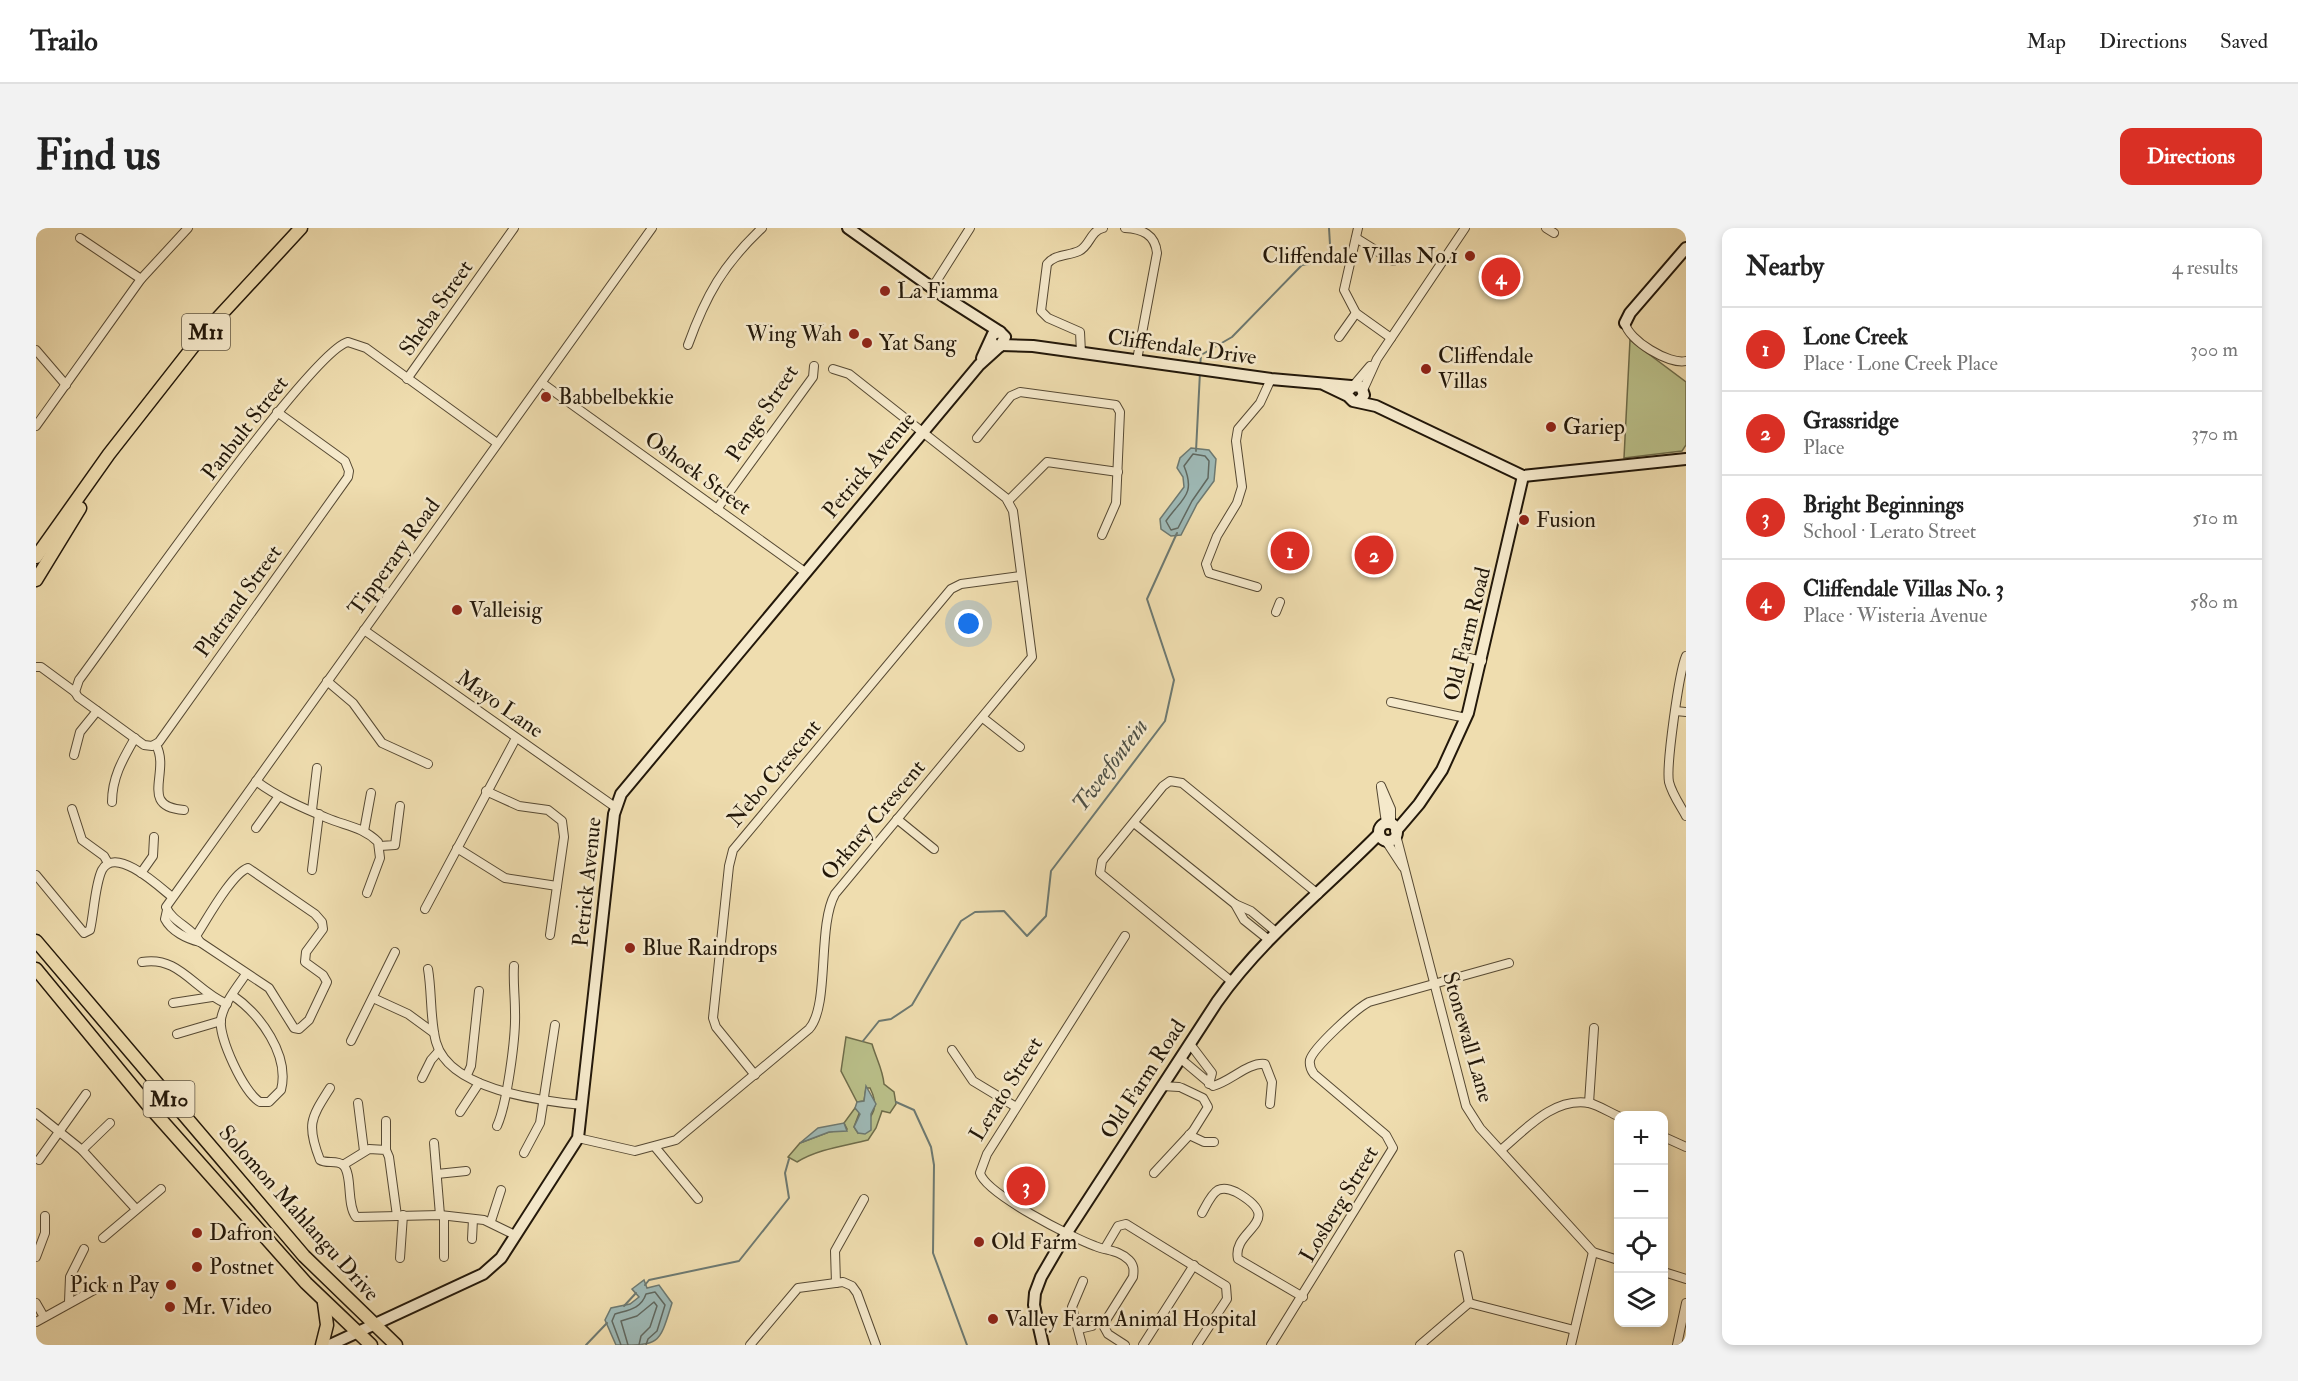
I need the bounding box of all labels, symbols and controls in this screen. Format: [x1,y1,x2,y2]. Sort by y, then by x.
text: Trailo [30,24,98,59]
text: Map [2026,28,2066,55]
text: Directions [2099,28,2187,55]
text: Saved [2220,28,2268,55]
button: Directions [2120,128,2262,185]
text: Find us [36,130,160,182]
place label: Cliffendale Villas No.1 [1262,242,1458,270]
marker: Cliffendale Villas No.1 [1463,249,1477,263]
text: Nearby [1746,251,1824,283]
pin: 4 [1482,254,1520,300]
street label: Sheba Street [393,255,479,361]
text: 4 results [2172,255,2238,280]
place label: La Fiamma [897,277,999,305]
marker: La Fiamma [878,284,892,298]
road number: M11 [182,314,230,350]
place label: Wing Wah [745,320,842,348]
street label: Cliffendale Drive [1106,323,1258,371]
text: Lone Creek [1803,323,1908,351]
marker: Wing Wah [847,327,861,341]
place label: Yat Sang [879,329,958,357]
marker: Yat Sang [860,336,874,350]
text: 1 [1762,337,1769,362]
text: 300 m [2190,337,2238,362]
place label: Cliffendale Villas [1438,342,1533,395]
text: Place · Lone Creek Place [1803,351,1998,376]
street label: Penge Street [719,359,805,467]
marker: Cliffendale Villas [1419,362,1433,376]
street label: Panbult Street [195,370,295,486]
place label: Babbelbekkie [558,383,674,411]
marker: Babbelbekkie [539,390,553,404]
street label: Petrick Avenue [816,406,922,524]
text: Grassridge [1803,407,1899,435]
place label: Gariep [1563,413,1625,442]
marker: Gariep [1544,420,1558,434]
text: 2 [1760,421,1771,446]
text: 370 m [2191,421,2238,446]
street label: Oshoek Street [639,425,757,521]
text: Place [1803,435,1844,460]
text: Bright Beginnings [1803,491,1964,519]
street label: Tipperary Road [342,492,447,622]
text: 3 [1762,505,1769,530]
text: 510 m [2192,505,2238,530]
place label: Fusion [1536,506,1596,534]
marker: Fusion [1517,513,1531,527]
text: School · Lerato Street [1803,519,1976,544]
pin: 1 [1270,528,1310,574]
pin: 2 [1354,532,1394,578]
street label: Platrand Street [188,539,288,663]
street label: Old Farm Road [1437,564,1497,704]
text: Cliffendale Villas No. 3 [1803,575,2004,603]
text: 4 [1760,589,1771,614]
text: 580 m [2190,589,2238,614]
place label: Valleisig [469,596,543,624]
marker: Valleisig [450,603,464,617]
text: Place · Wisteria Avenue [1803,603,1987,628]
your location [954,609,983,638]
street label: Mayo Lane [451,664,549,744]
water label: Tweefontein [1065,712,1155,818]
street label: Nebo Crescent [721,714,827,832]
street label: Orkney Crescent [815,754,931,886]
street label: Petrick Avenue [566,816,608,948]
place label: Blue Raindrops [642,934,777,963]
marker: Blue Raindrops [623,941,637,955]
street label: Stonewall Lane [1436,969,1500,1105]
street label: Old Farm Road [1094,1014,1192,1144]
street label: Lerato Street [963,1032,1049,1146]
road number: M10 [144,1081,194,1117]
map controls [1614,1111,1668,1327]
button: + [1614,1111,1668,1165]
street label: Solomon Mahlangu Drive [212,1119,386,1307]
street label: Losberg Street [1293,1141,1385,1267]
pin: 3 [1006,1164,1046,1208]
button: − [1614,1165,1668,1219]
place label: Dafron [209,1219,273,1247]
button: locate [1614,1219,1668,1273]
marker: Dafron [190,1226,204,1240]
place label: Old Farm [991,1228,1077,1256]
marker: Old Farm [972,1235,986,1249]
place label: Postnet [209,1253,274,1281]
marker: Postnet [190,1260,204,1274]
place label: Pick n Pay [70,1271,159,1299]
button: layers [1614,1273,1668,1327]
marker: Pick n Pay [164,1278,178,1292]
place label: Mr. Video [182,1293,272,1321]
marker: Mr. Video [163,1300,177,1314]
place label: Valley Farm Animal Hospital [1005,1305,1257,1334]
marker: Valley Farm Animal Hospital [986,1312,1000,1326]

